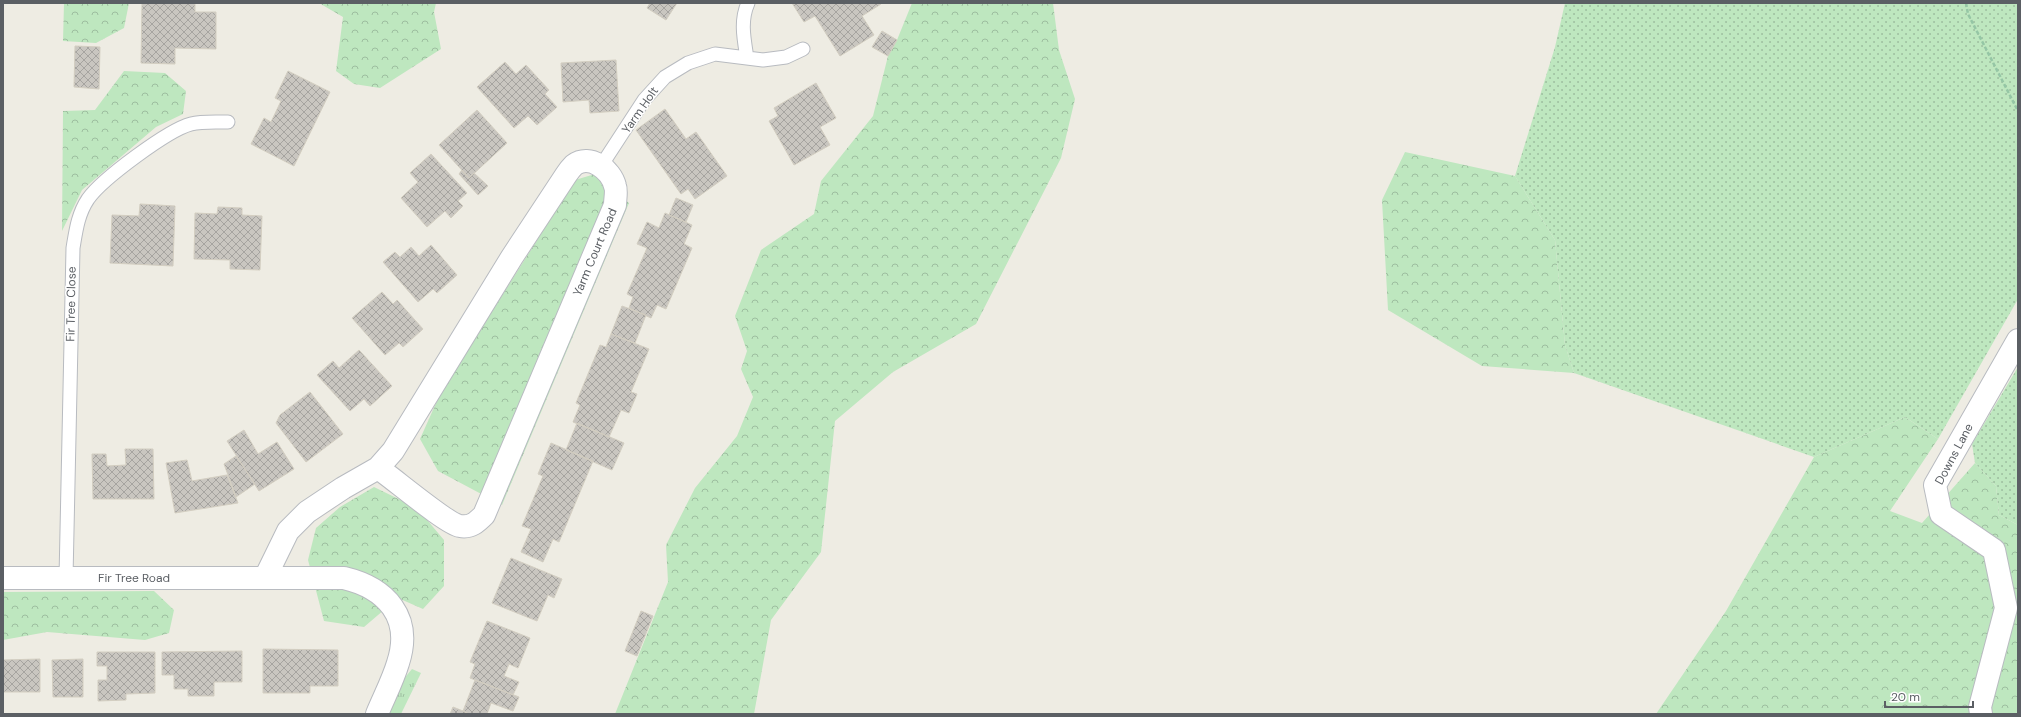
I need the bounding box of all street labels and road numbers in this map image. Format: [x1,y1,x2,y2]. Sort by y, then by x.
street label: Yarm Holt [618,83,662,137]
street label: Yarm Court Road [569,206,621,298]
street label: Fir Tree Close [62,266,80,342]
street label: Downs Lane [1931,421,1977,487]
street label: Fir Tree Road [98,570,170,586]

